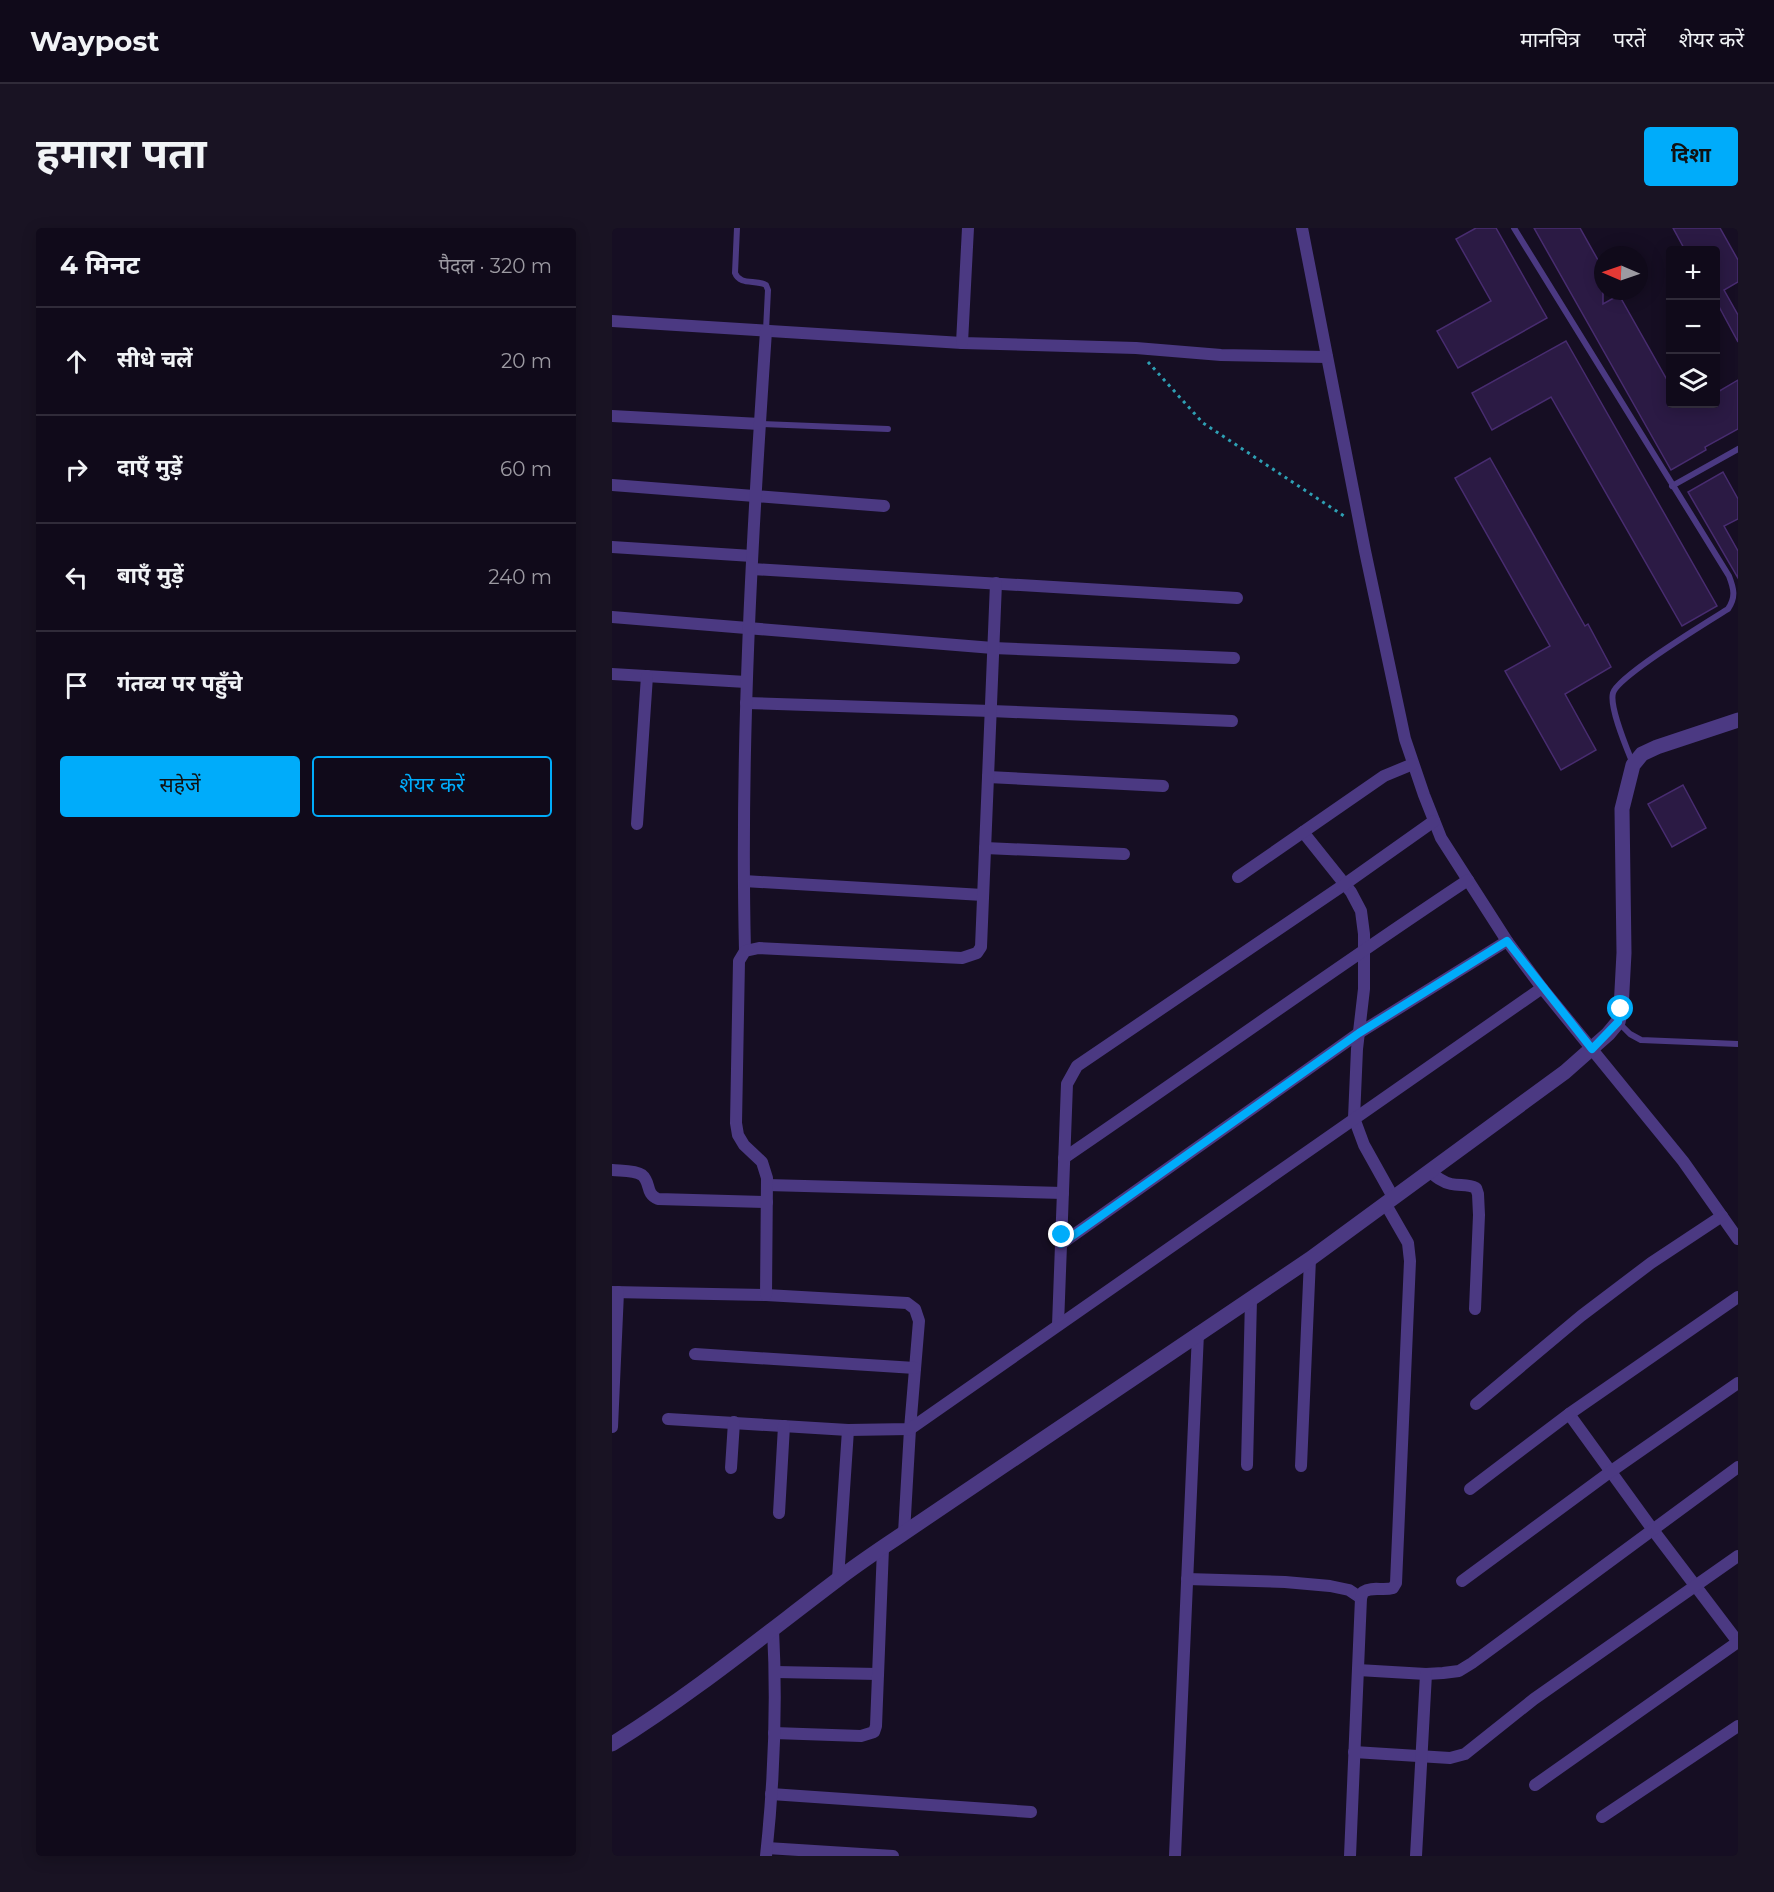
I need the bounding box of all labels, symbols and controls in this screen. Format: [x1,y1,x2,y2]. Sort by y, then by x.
text: Waypost [30,24,160,58]
text: मानचित्र [1520,27,1580,52]
text: परतें [1613,27,1646,52]
text: शेयर करें [1679,27,1744,52]
text: हमारा पता [36,127,206,179]
button: दिशा [1644,127,1738,186]
north arrow [1594,246,1648,300]
map controls [1666,246,1720,408]
button: + [1666,246,1720,300]
text: 4 मिनट [60,249,140,281]
text: पैदल · 320 m [439,254,552,278]
button: − [1666,300,1720,354]
icon: ahead [60,345,93,378]
text: सीधे चलें [117,346,193,373]
text: 20 m [501,349,552,373]
button: layers [1666,354,1720,408]
icon: right [60,453,93,486]
text: दाएँ मुड़ें [117,454,182,481]
text: 60 m [500,457,552,481]
icon: left [60,561,93,594]
text: बाएँ मुड़ें [117,562,184,589]
text: 240 m [488,565,552,589]
icon: arrive [60,669,93,702]
text: गंतव्य पर पहुँचे [117,670,243,697]
button: सहेजें [60,756,300,817]
button: शेयर करें [312,756,552,817]
route start [1607,995,1633,1021]
route end [1048,1221,1074,1247]

